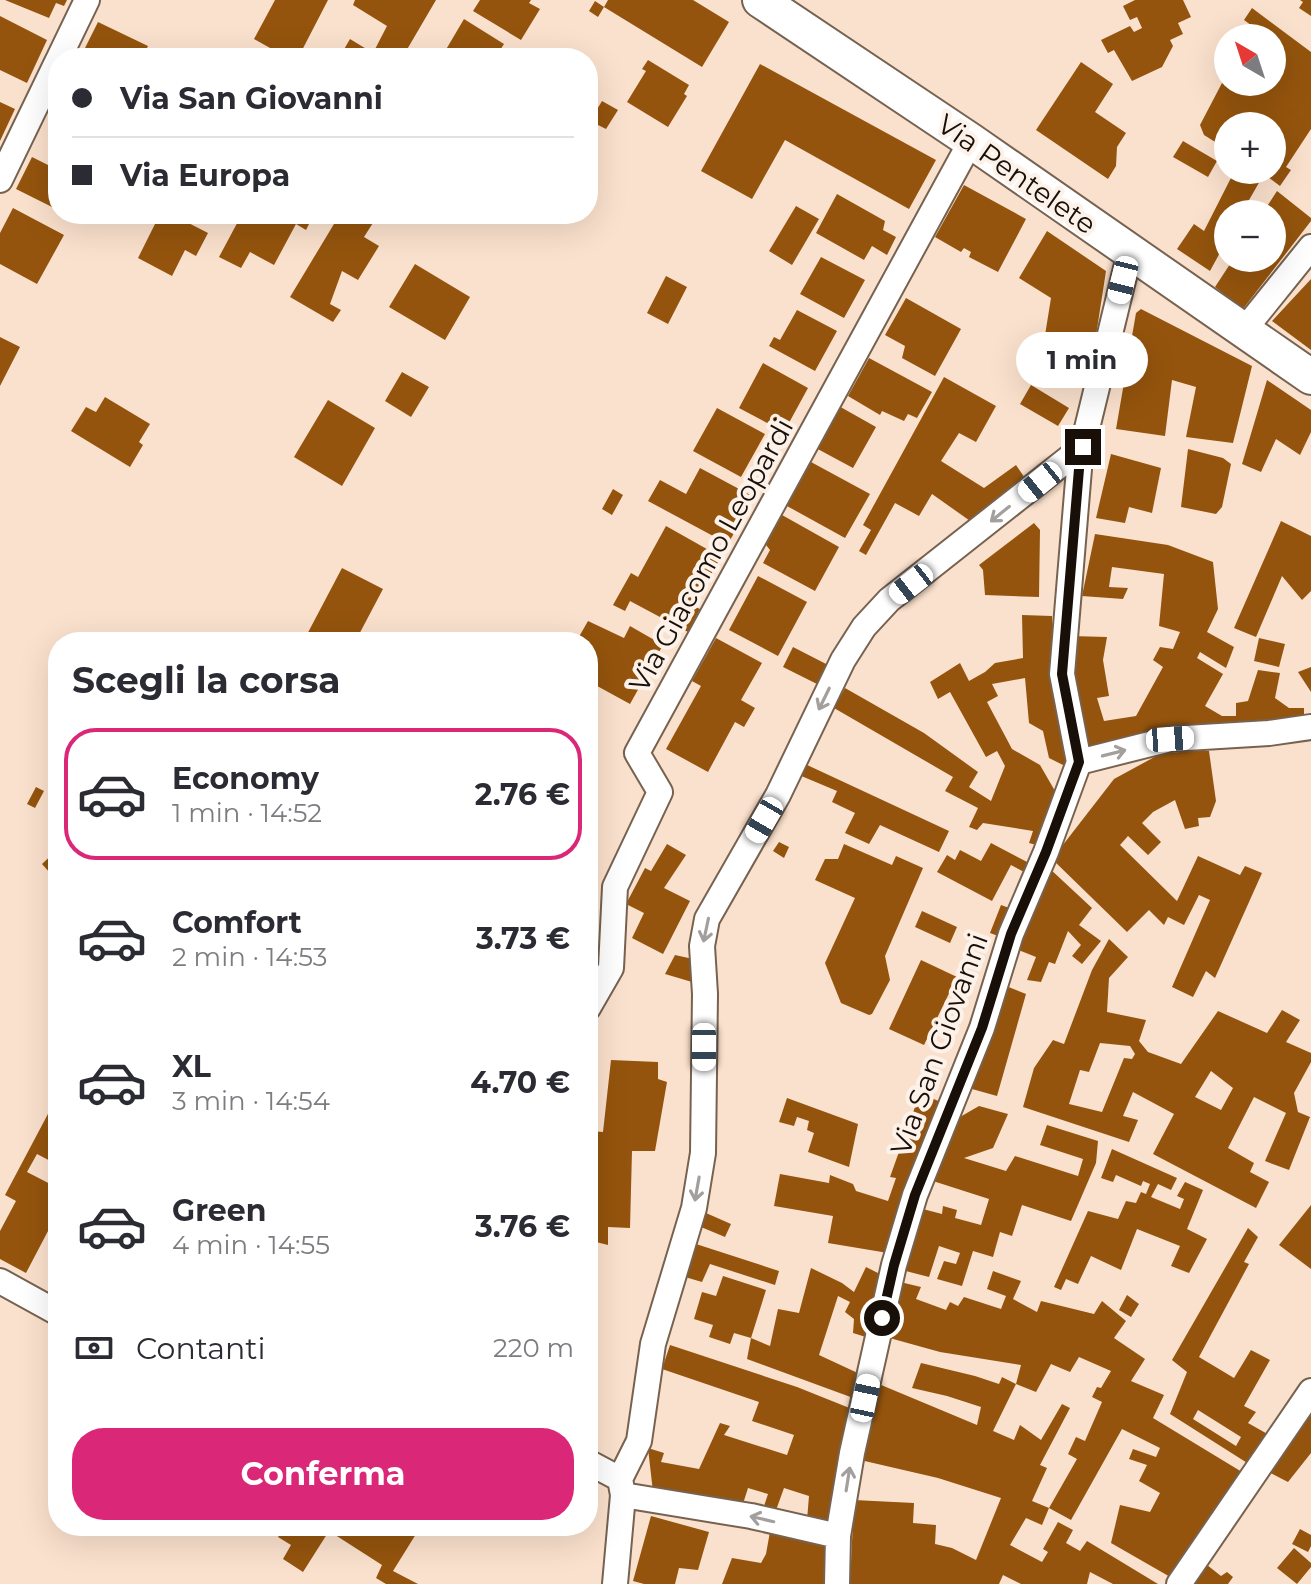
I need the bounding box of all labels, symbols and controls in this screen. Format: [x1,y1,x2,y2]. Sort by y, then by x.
north arrow [1214,24,1286,96]
map controls [1214,24,1286,272]
text: Via San Giovanni [120,80,383,117]
street label: Via Pentelete [931,107,1103,241]
button: + [1214,112,1286,184]
text: Via Europa [120,157,290,194]
button: − [1214,200,1286,272]
car [1106,254,1140,306]
callout: 1 min [1017,331,1149,387]
text: 1 min [1047,344,1117,376]
street label: Via Giacomo Leopardi [622,412,800,698]
route end [1065,429,1101,465]
car [1014,458,1066,506]
one-way arrow [991,505,1011,523]
car [885,560,937,608]
text: Scegli la corsa [72,658,340,702]
one-way arrow [816,687,831,711]
car [1145,725,1195,753]
one-way arrow [1101,744,1127,759]
icon: car [76,758,148,830]
text: Economy [172,760,319,797]
text: 2.76 € [475,776,570,813]
car [742,793,786,847]
text: 1 min · 14:52 [172,797,322,829]
icon: car [76,902,148,974]
text: Comfort [172,904,302,941]
one-way arrow [698,916,713,942]
text: 3.73 € [476,920,570,957]
street label: Via San Giovanni [883,929,995,1159]
text: 2 min · 14:53 [172,941,327,973]
car [692,1023,716,1071]
icon: car [76,1046,148,1118]
text: XL [172,1048,211,1085]
text: 4.70 € [470,1064,570,1101]
text: 3 min · 14:54 [172,1085,330,1117]
one-way arrow [688,1176,703,1201]
icon: car [76,1190,148,1262]
text: Green [172,1192,266,1229]
text: 3.76 € [475,1208,570,1245]
text: 4 min · 14:55 [172,1229,330,1261]
route start [864,1300,900,1336]
icon: cash [72,1326,116,1370]
text: Contanti [136,1330,266,1367]
text: 220 m [493,1332,574,1364]
car [848,1372,882,1424]
button: Conferma [72,1428,574,1520]
one-way arrow [841,1467,856,1492]
one-way arrow [750,1511,776,1526]

